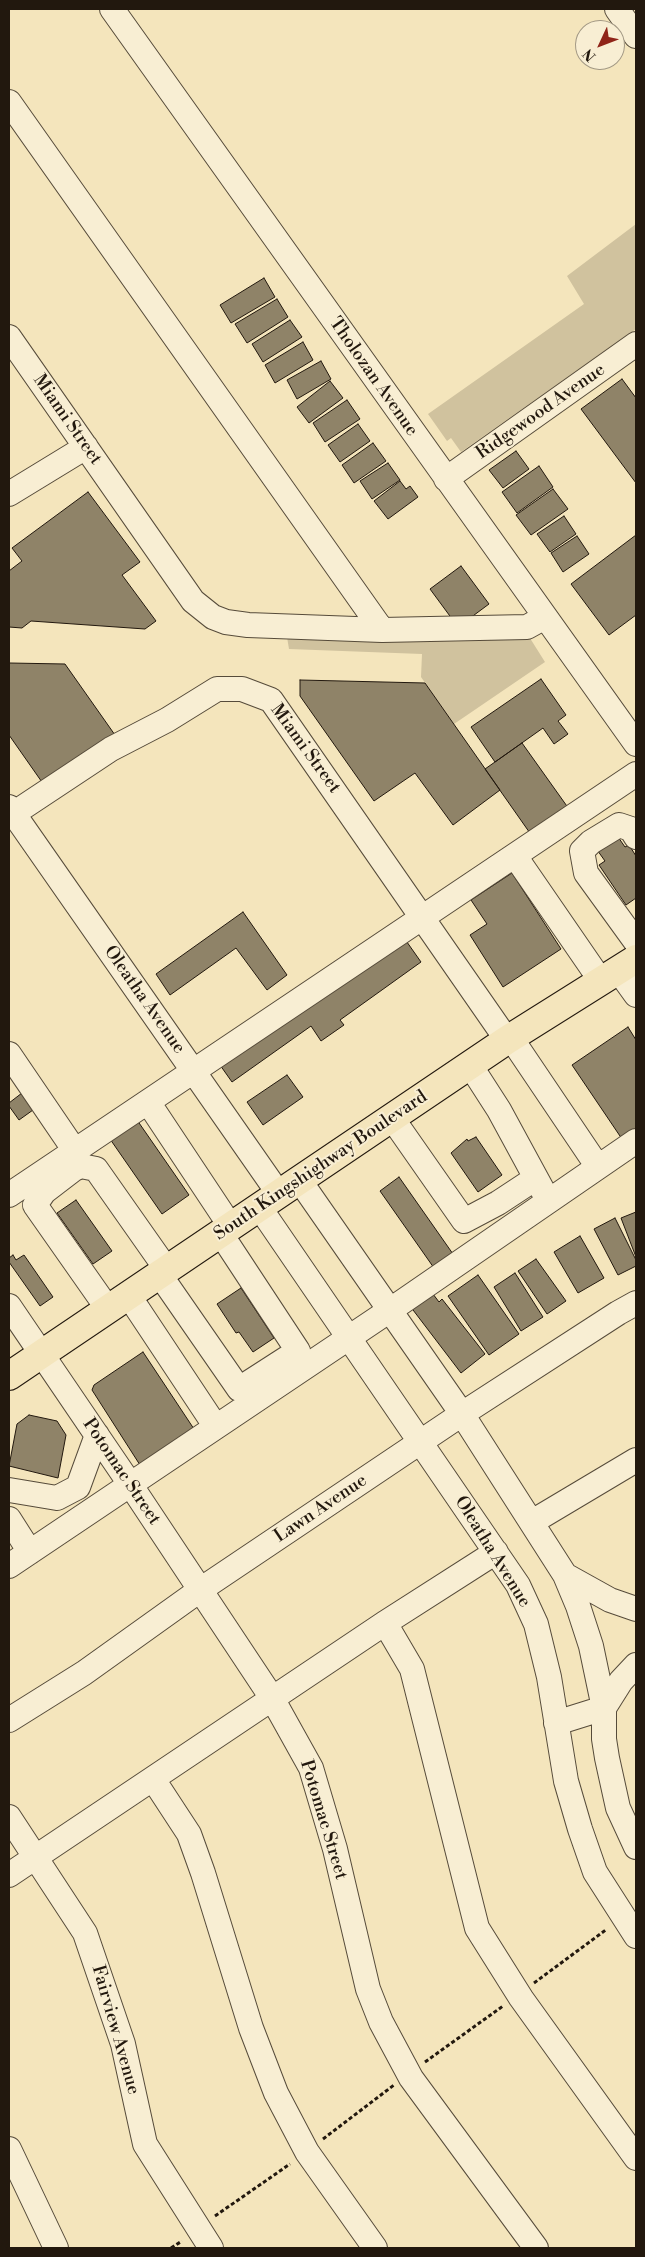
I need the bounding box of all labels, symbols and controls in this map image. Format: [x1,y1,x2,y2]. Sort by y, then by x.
north arrow [575,20,625,70]
text: N [579,44,600,65]
street label: Tholozan Avenue [324,313,422,441]
street label: Ridgewood Avenue [472,359,610,465]
street label: Miami Street [28,371,106,469]
street label: Miami Street [265,700,345,798]
street label: Oleatha Avenue [99,942,189,1058]
street label: South Kingshighway Boulevard [210,1086,432,1246]
street label: Potomac Street [77,1415,165,1529]
street label: Lawn Avenue [271,1470,371,1548]
street label: Oleatha Avenue [449,1492,535,1612]
street label: Potomac Street [295,1758,351,1882]
street label: Fairview Avenue [86,1963,144,2097]

